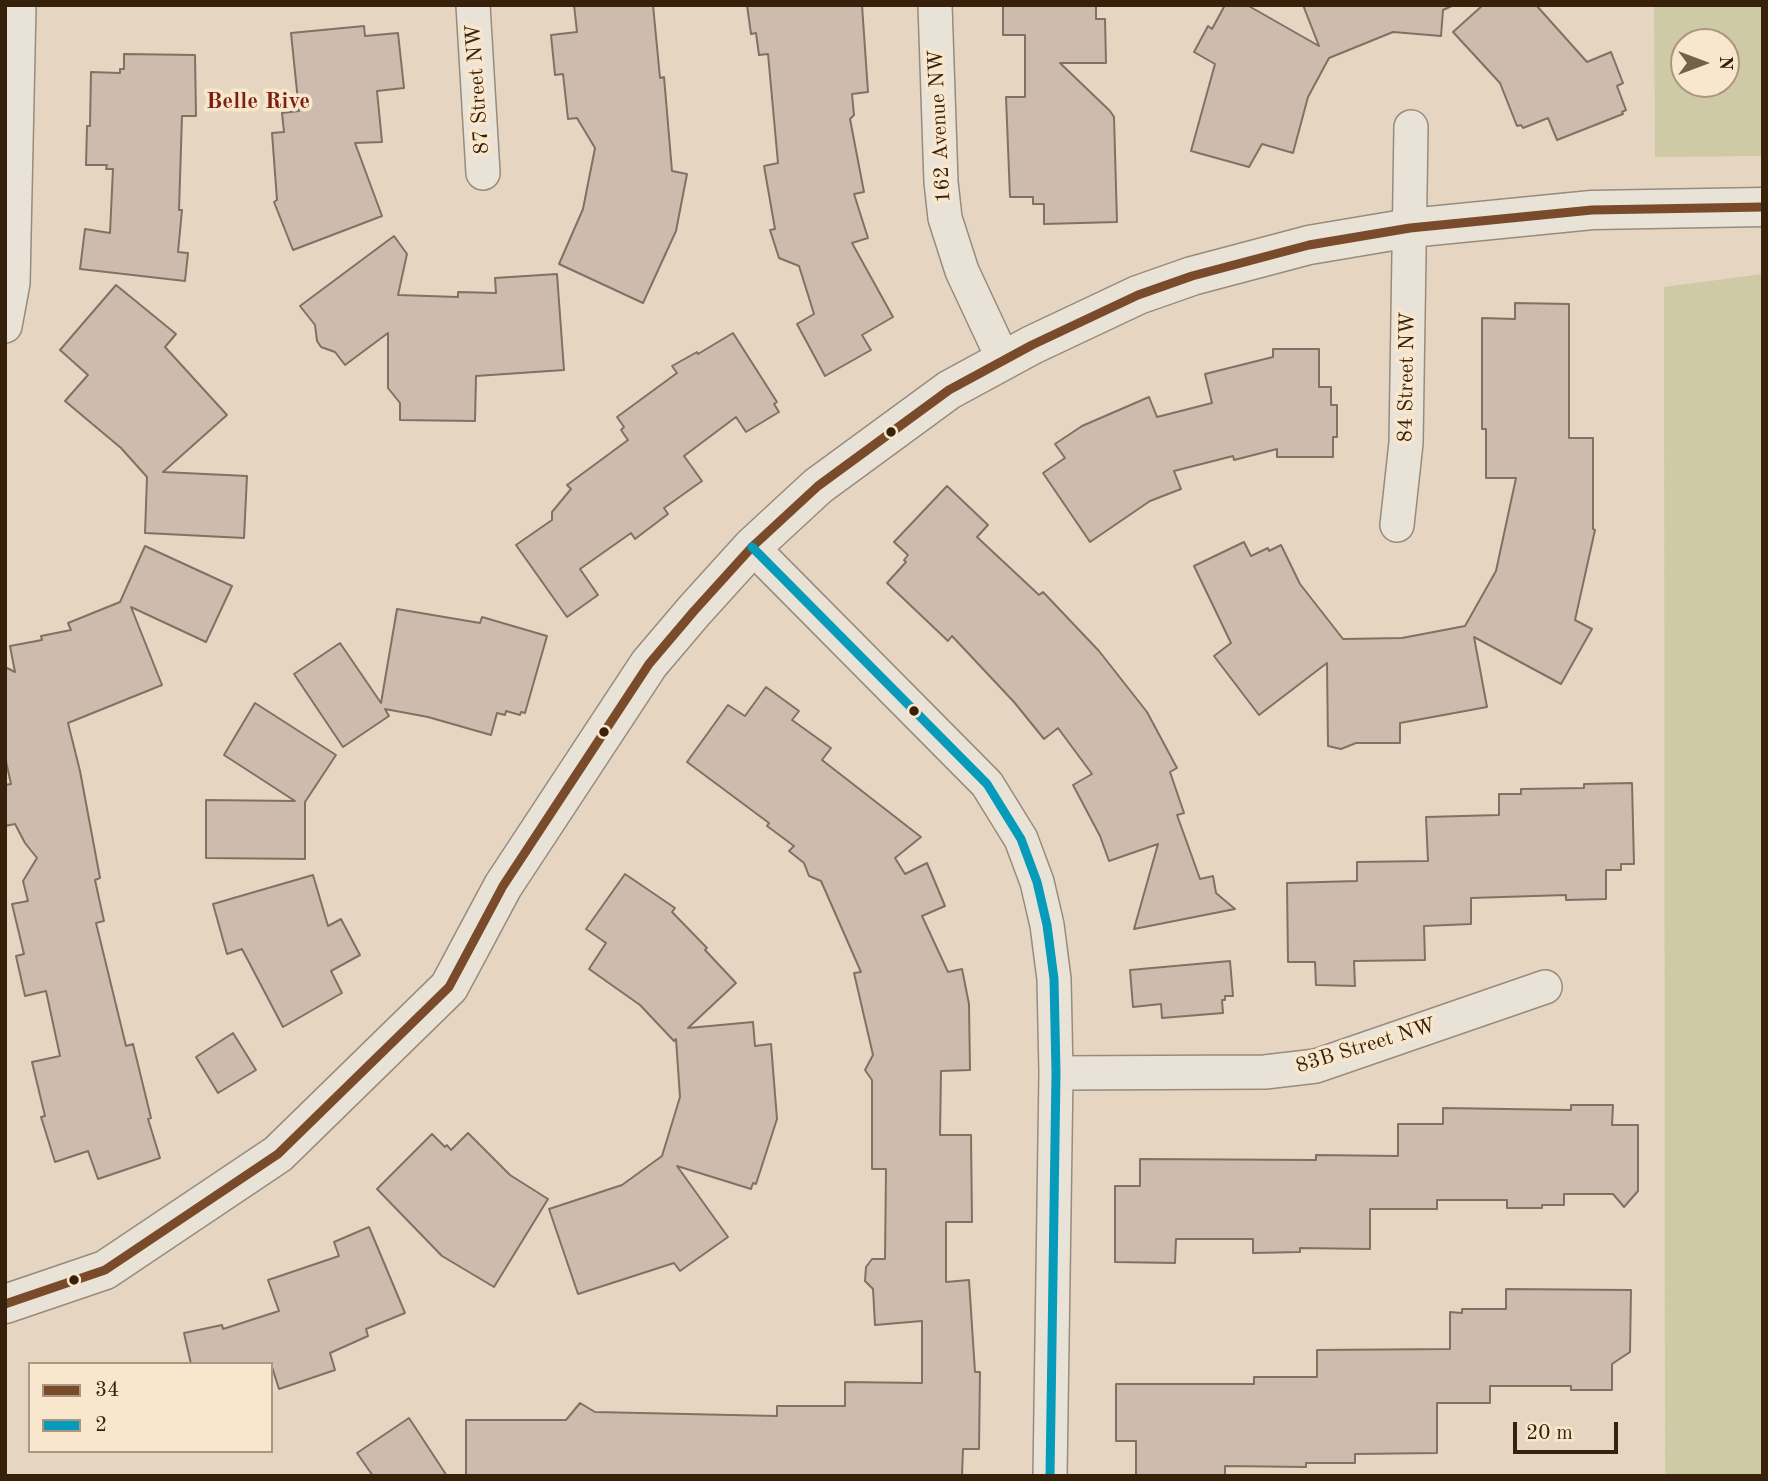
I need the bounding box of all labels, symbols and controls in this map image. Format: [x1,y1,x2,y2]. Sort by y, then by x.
street label: 87 Street NW [461,23,495,155]
north arrow [1670,28,1740,98]
street label: 162 Avenue NW [923,49,957,203]
text: N [1715,56,1734,70]
district label: Belle Rive [206,88,310,116]
street label: 84 Street NW [1393,312,1421,442]
unlabelled marker [884,425,898,439]
unlabelled marker [907,704,921,718]
unlabelled marker [597,725,611,739]
street label: 83B Street NW [1293,1013,1439,1079]
unlabelled marker [67,1273,81,1287]
legend [28,1362,273,1453]
text: 34 [95,1380,119,1401]
scale bar [1516,1408,1621,1452]
text: 2 [95,1415,107,1436]
text: 20 m [1526,1423,1573,1444]

